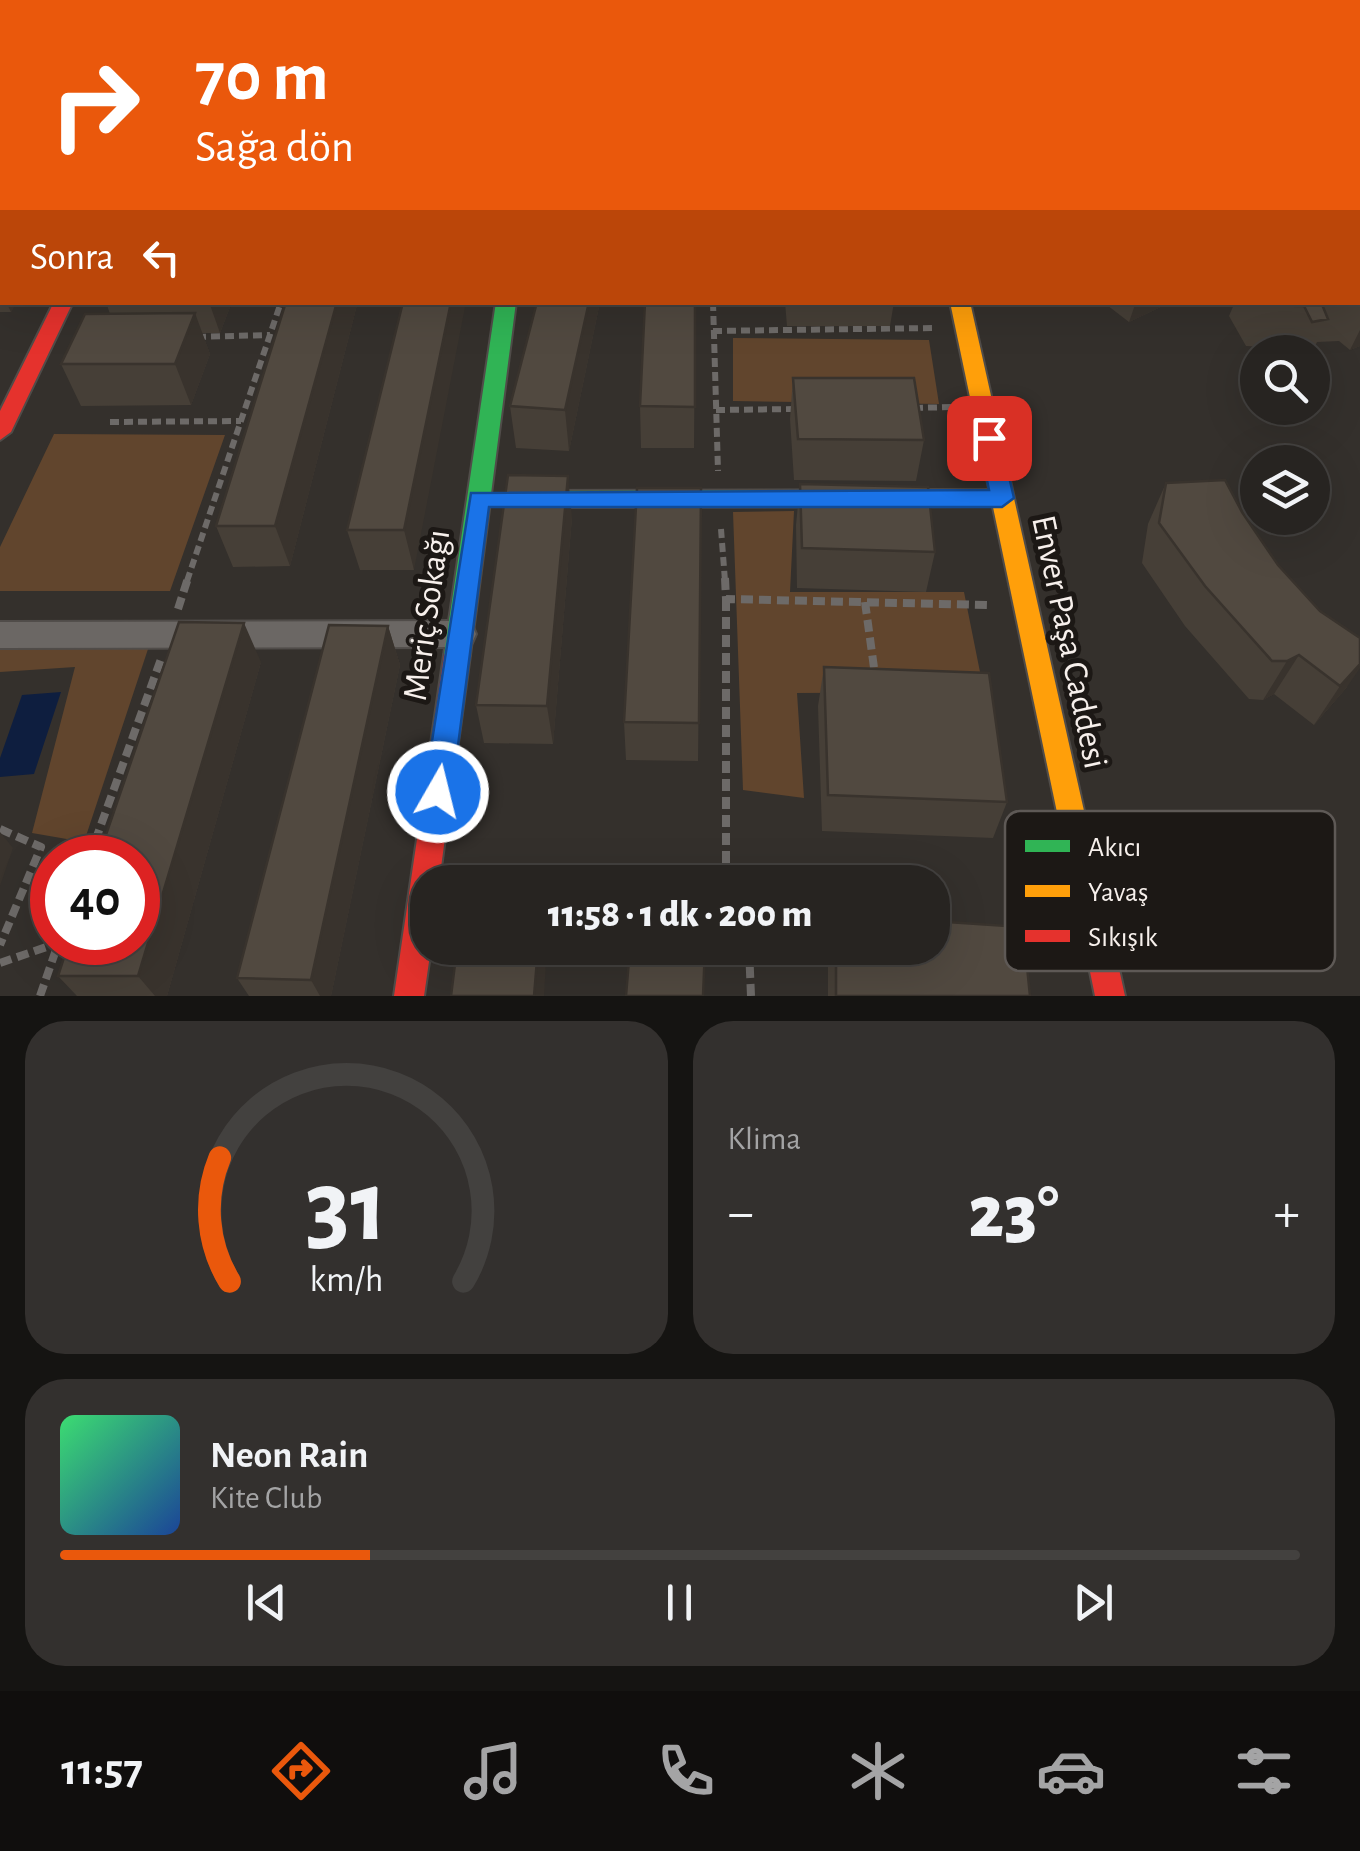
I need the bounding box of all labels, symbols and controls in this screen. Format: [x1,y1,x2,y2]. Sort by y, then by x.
icon: right [30,40,160,170]
text: 70 m [195,43,329,113]
text: Sağa dön [195,125,354,170]
icon: left [134,230,189,285]
text: Sonra [30,239,114,277]
map controls [1240,335,1330,535]
button: search [1240,335,1330,425]
pin [947,396,1032,481]
icon: arrive [962,411,1017,466]
button: layers [1240,445,1330,535]
street label: Enver Paşa Caddesi [1025,512,1113,772]
street label: Meriç Sokağı [398,527,456,703]
position arrow [386,740,490,844]
legend [1005,811,1335,971]
text: Akıcı [1088,834,1141,862]
speed limit sign: 40 [30,835,160,965]
text: Yavaş [1088,879,1148,907]
text: 11:58 · 1 dk · 200 m [548,896,812,934]
text: Sıkışık [1088,924,1158,952]
text: Klima [728,1123,801,1155]
text: 31 [305,1156,387,1260]
text: 23° [968,1176,1059,1251]
text: − [728,1186,754,1241]
text: + [1274,1186,1300,1241]
text: km/h [309,1262,383,1298]
text: Neon Rain [210,1437,368,1475]
text: Kite Club [210,1482,322,1514]
icon: previous [239,1575,294,1630]
icon: pause [652,1575,707,1630]
icon: next [1066,1575,1121,1630]
icon: directions [266,1736,336,1806]
icon: music [458,1736,528,1806]
icon: phone [651,1736,721,1806]
icon: climate [843,1736,913,1806]
icon: car [1036,1736,1106,1806]
icon: filters [1229,1736,1299,1806]
text: 11:57 [61,1748,143,1793]

